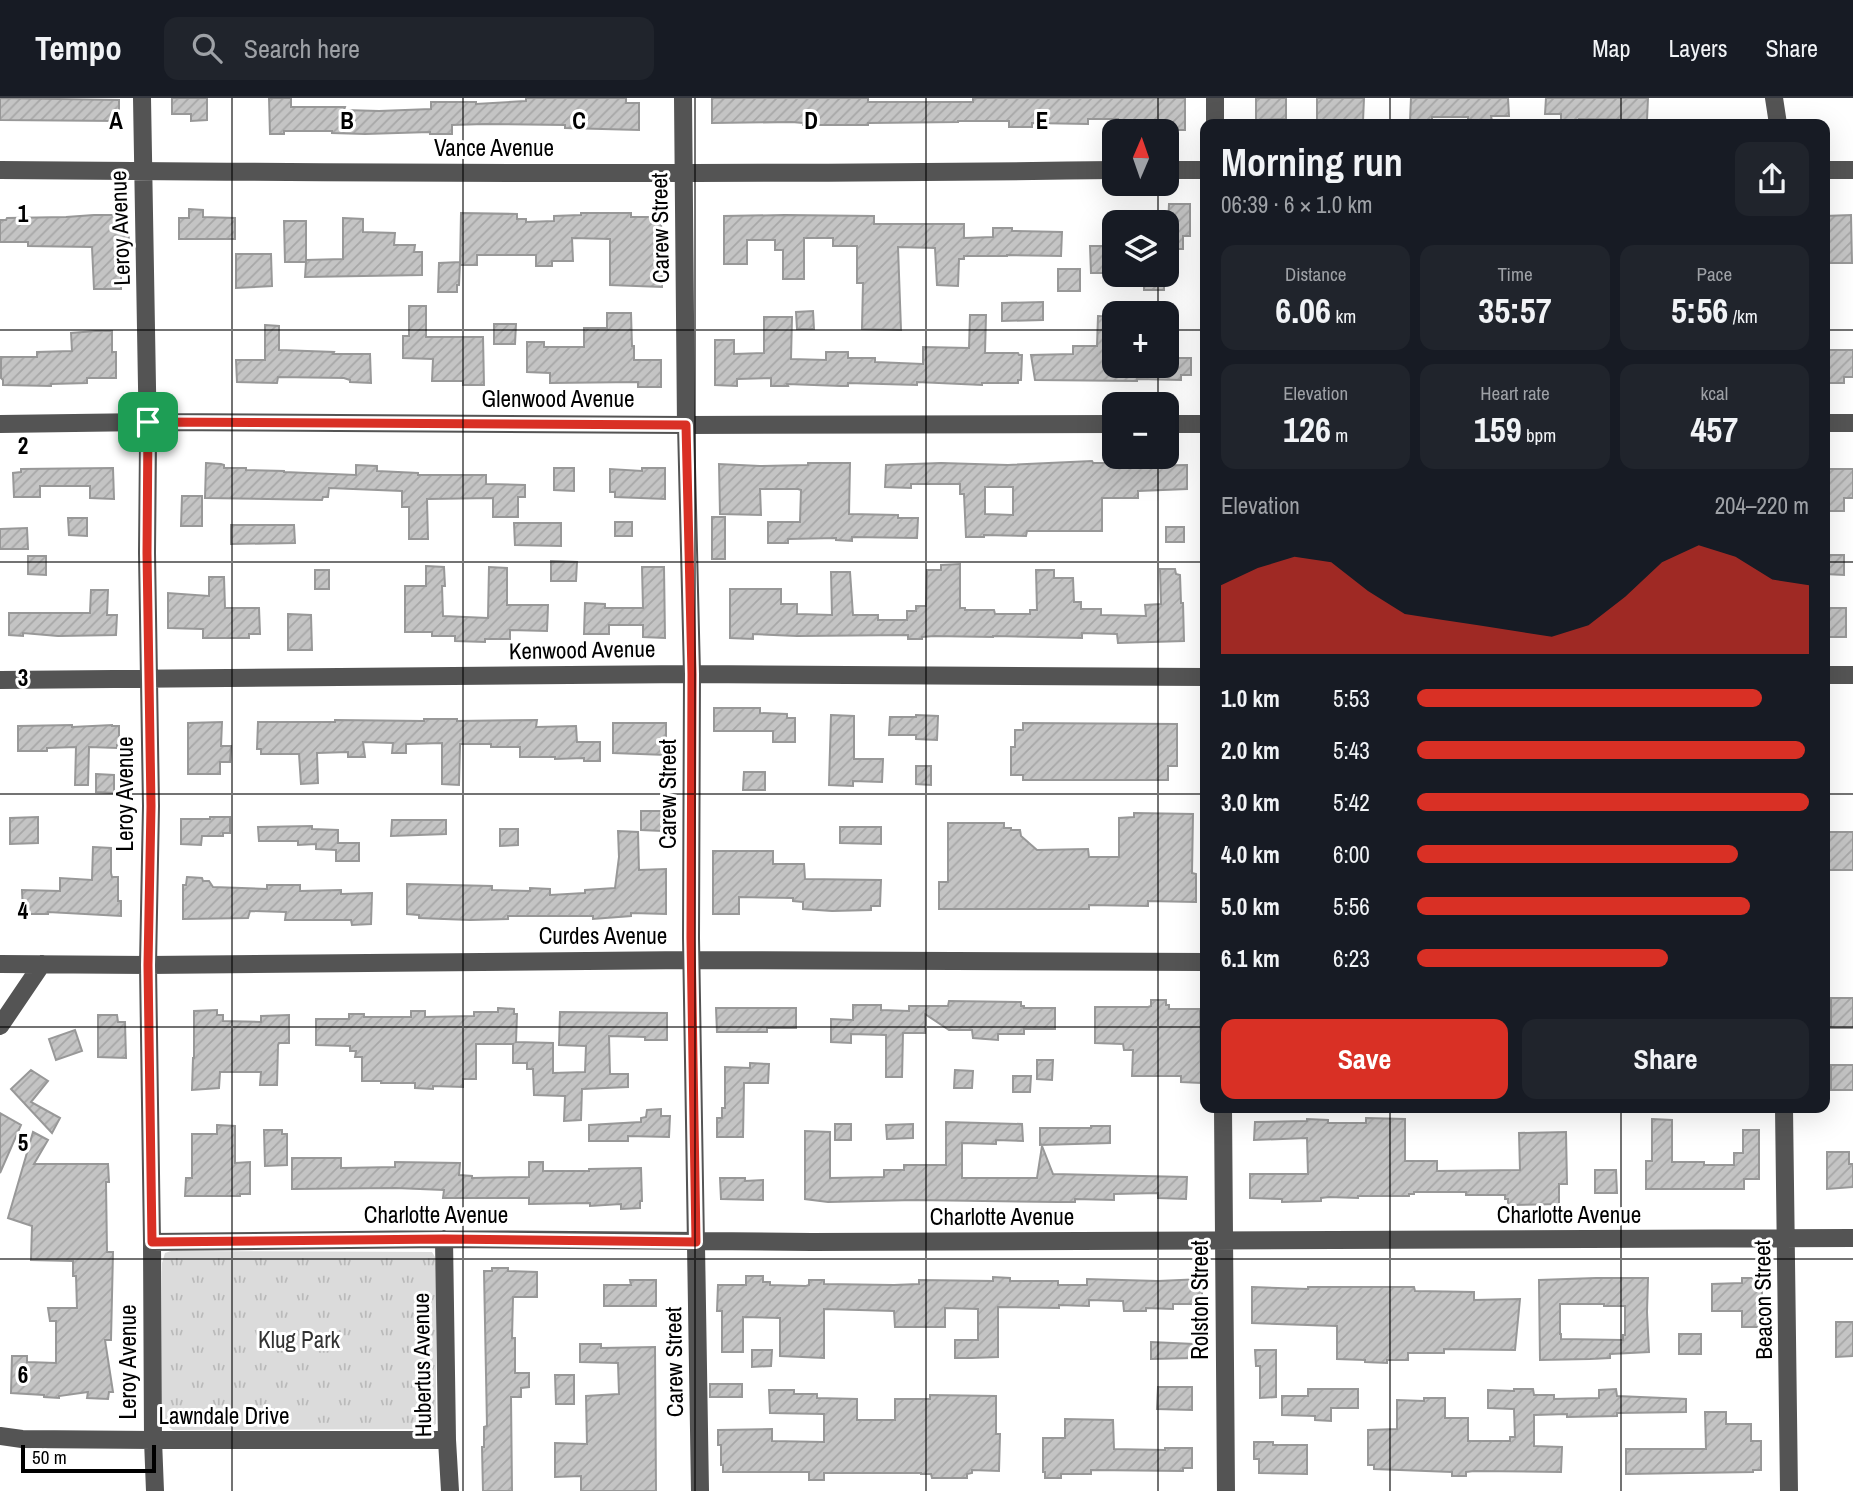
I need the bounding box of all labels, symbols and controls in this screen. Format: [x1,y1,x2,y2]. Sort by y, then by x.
search box [164,17,654,80]
text: Tempo [35,26,122,70]
icon: search [188,29,226,67]
text: Search here [244,31,360,66]
text: Map [1592,32,1630,64]
text: Layers [1668,32,1727,64]
text: Share [1765,32,1818,64]
text: A [109,105,123,136]
text: B [340,105,354,136]
text: C [572,105,586,136]
text: D [804,105,818,136]
text: E [1036,105,1048,136]
north arrow [1102,119,1180,196]
map controls [1102,119,1179,469]
street label: Vance Avenue [434,132,554,163]
text: Morning run [1221,137,1403,188]
button: share [1735,142,1809,216]
street label: Leroy Avenue [102,170,137,286]
street label: Carew Street [643,173,676,283]
text: 06:39 · 6 × 1.0 km [1221,189,1373,220]
text: 1 [18,198,29,229]
button: layers [1102,210,1179,287]
text: Distance [1285,261,1346,287]
text: Time [1497,261,1533,287]
text: Pace [1697,261,1732,287]
text: 6.06 [1275,287,1331,334]
text: 35:57 [1478,287,1552,334]
text: 5:56 [1671,287,1728,334]
button: + [1102,301,1179,378]
text: km [1331,303,1356,329]
text: /km [1728,303,1758,329]
text: Elevation [1283,380,1348,406]
text: Heart rate [1480,380,1550,406]
text: kcal [1700,380,1728,406]
street label: Glenwood Avenue [482,383,634,414]
pin [118,392,178,452]
button: − [1102,392,1179,469]
icon: arrive [129,403,167,441]
text: 126 [1283,406,1331,453]
text: 159 [1474,406,1522,453]
text: 457 [1690,406,1738,453]
text: m [1331,422,1348,448]
text: bpm [1522,422,1556,448]
text: 2 [18,430,28,461]
text: Elevation [1221,490,1300,521]
text: 204–220 m [1715,490,1809,521]
street label: Kenwood Avenue [508,633,656,666]
text: 3 [18,662,28,693]
text: 1.0 km [1221,683,1280,714]
text: 5:53 [1333,683,1370,714]
text: 2.0 km [1221,735,1280,766]
text: 5:43 [1333,735,1370,766]
street label: Leroy Avenue [109,736,140,852]
street label: Carew Street [652,739,683,849]
text: 3.0 km [1221,787,1280,818]
text: 5:42 [1333,787,1370,818]
text: 4.0 km [1221,839,1280,870]
text: 6:00 [1333,839,1370,870]
text: 5.0 km [1221,891,1280,922]
text: 5:56 [1333,891,1370,922]
text: 4 [18,895,29,926]
street label: Curdes Avenue [539,920,667,951]
text: 6.1 km [1221,943,1280,974]
text: 6:23 [1333,943,1370,974]
button: Save [1221,1019,1508,1099]
button: Share [1522,1019,1809,1099]
text: 5 [18,1127,28,1158]
street label: Charlotte Avenue [364,1199,508,1230]
street label: Charlotte Avenue [1497,1199,1641,1230]
street label: Charlotte Avenue [930,1201,1074,1232]
street label: Rolston Street [1184,1240,1215,1360]
street label: Beacon Street [1746,1240,1779,1360]
street label: Hubertus Avenue [405,1293,438,1437]
street label: Leroy Avenue [112,1304,143,1420]
street label: Carew Street [657,1307,690,1417]
park label: Klug Park [258,1324,340,1355]
text: 6 [18,1359,28,1390]
street label: Lawndale Drive [158,1400,290,1431]
scale bar [21,1442,156,1474]
text: 50 m [32,1444,67,1470]

